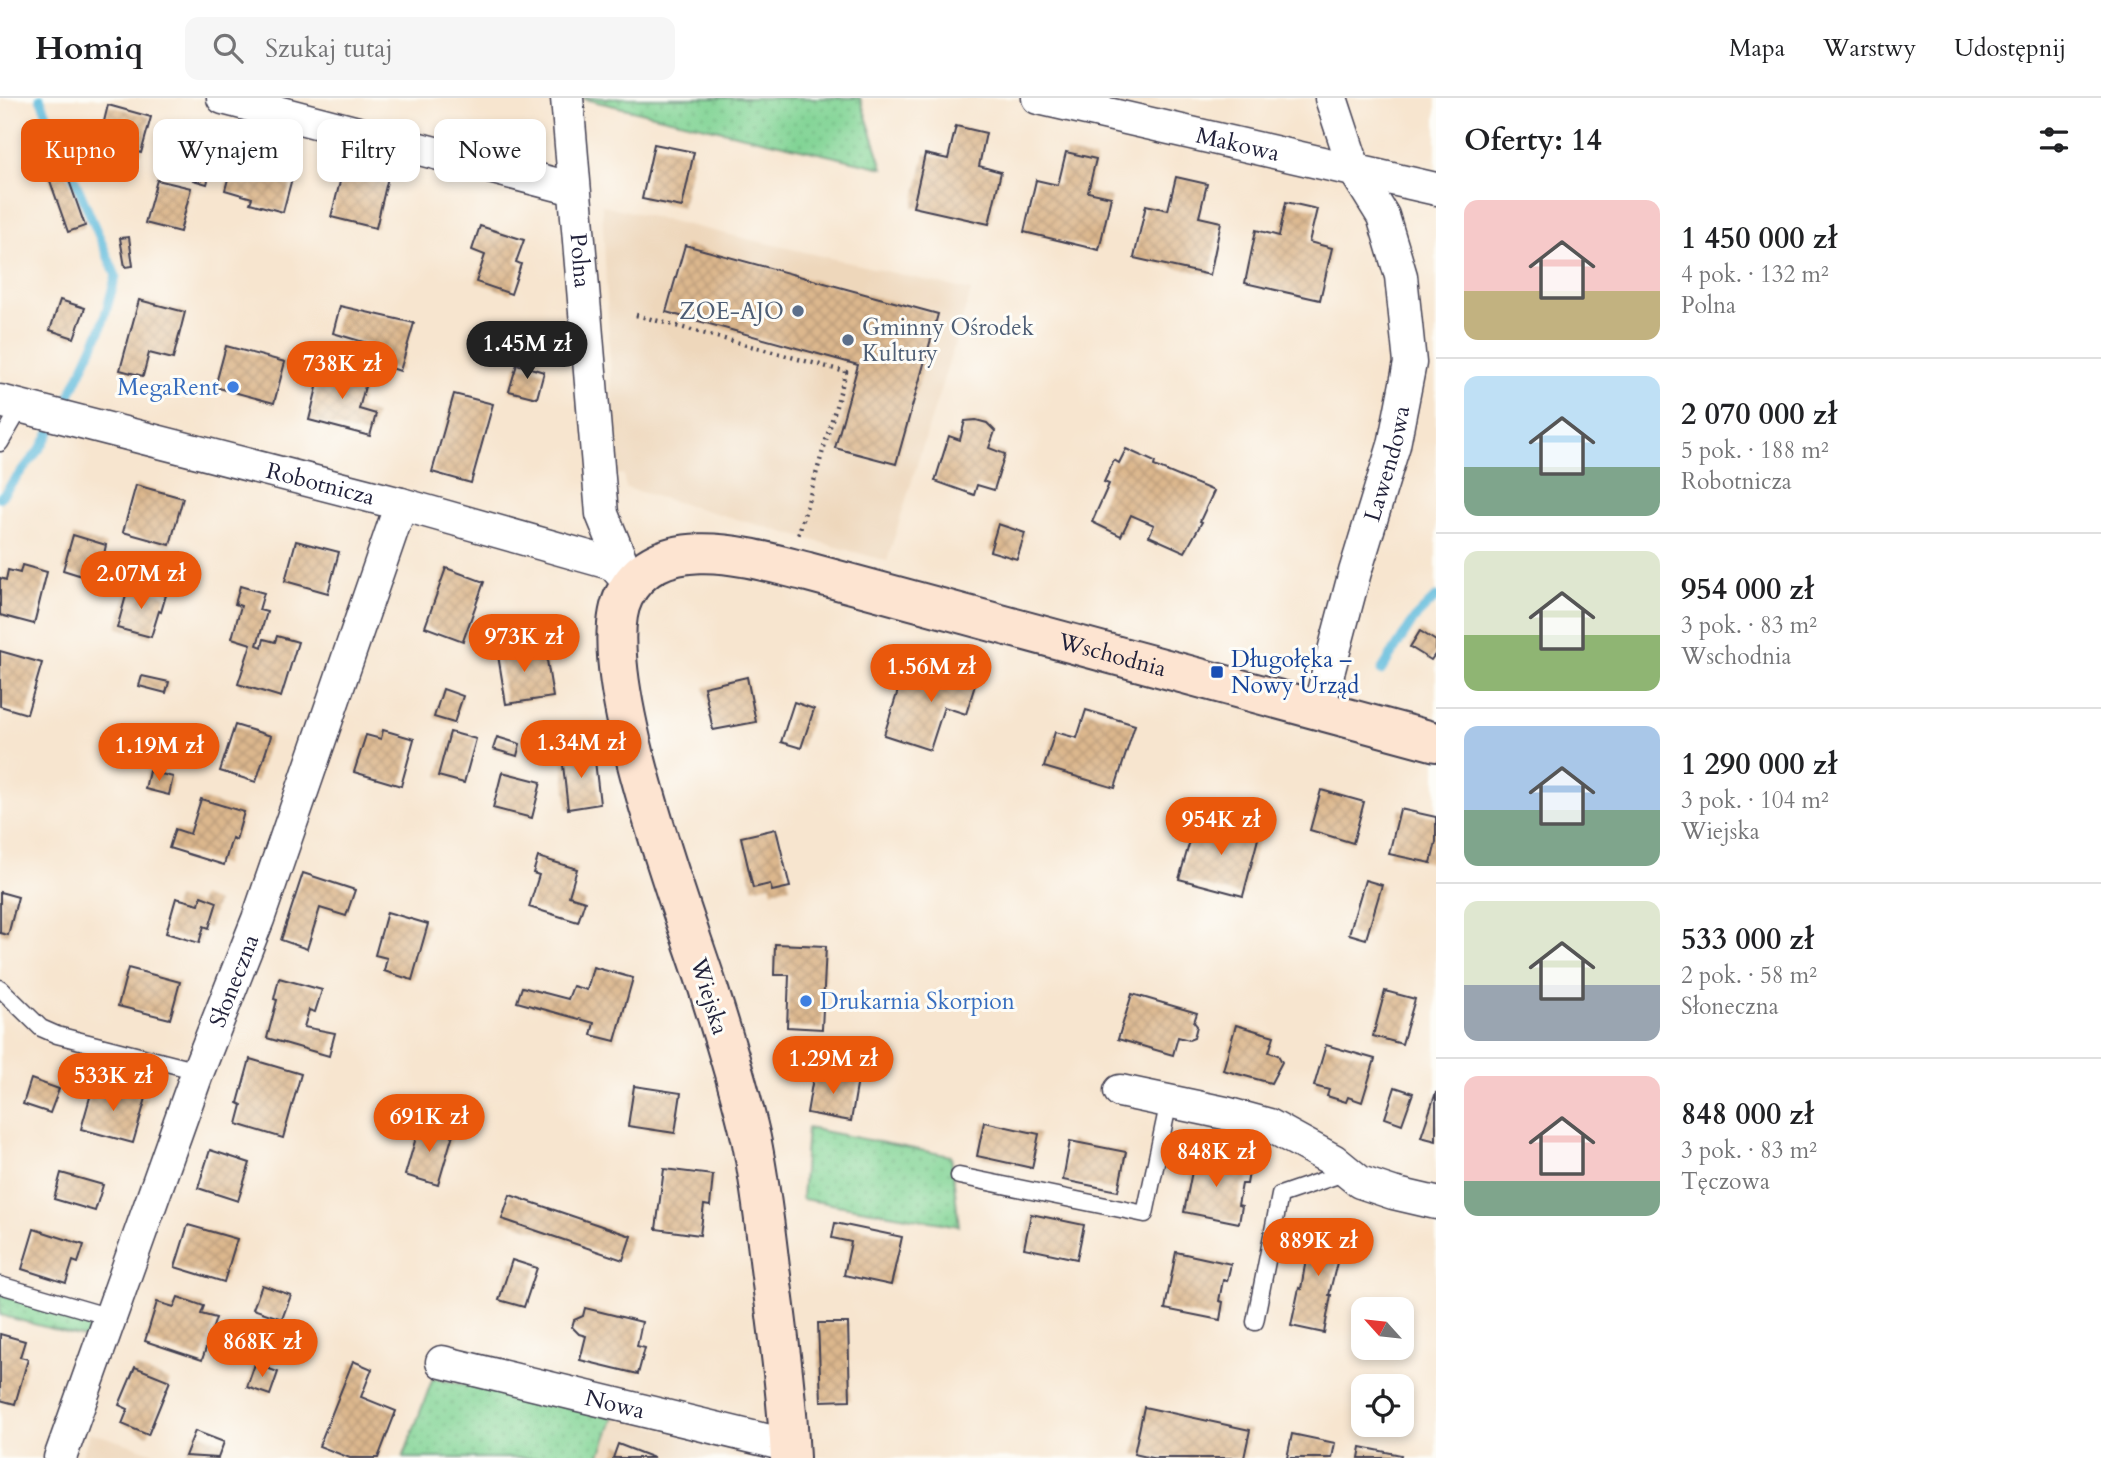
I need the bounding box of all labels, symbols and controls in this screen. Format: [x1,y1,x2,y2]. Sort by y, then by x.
search box [185,17,675,80]
text: Homiq [35,26,143,71]
icon: search [209,29,247,67]
text: Szukaj tutaj [265,31,393,66]
text: Mapa [1729,32,1785,65]
text: Warstwy [1823,32,1916,65]
text: Udostępnij [1954,32,2066,65]
chip: Kupno [21,119,139,182]
chip: Wynajem [153,119,303,182]
chip: Filtry [317,119,420,182]
chip: Nowe [434,119,546,182]
street label: Makowa [1193,120,1283,169]
text: Oferty: 14 [1464,120,1602,161]
icon: filters [2035,121,2073,159]
text: 1 450 000 zł [1681,218,1837,259]
icon: home [1520,228,1604,312]
street label: Polna [562,232,598,289]
text: 4 pok. · 132 m² [1681,259,1829,290]
text: Polna [1681,290,1736,321]
place label: ZOE-AJO [679,296,784,327]
marker: ZOE-AJO [790,303,806,319]
place label: Gminny Ośrodek Kultury [862,312,1035,369]
pin: 1.45M zł [455,322,599,381]
text: 1.45M zł [482,328,572,359]
marker: Gminny Ośrodek Kultury [840,332,856,348]
pin: 738K zł [277,342,407,401]
text: 738K zł [303,348,381,379]
place label: MegaRent [117,372,219,403]
marker: MegaRent [225,379,241,395]
text: 2 070 000 zł [1681,394,1837,435]
street label: Lawendowa [1356,403,1417,525]
icon: home [1520,404,1604,488]
text: 5 pok. · 188 m² [1681,435,1829,466]
street label: Robotnicza [263,455,378,513]
text: Robotnicza [1681,466,1792,497]
pin: 2.07M zł [69,552,213,611]
text: 2.07M zł [96,558,186,589]
text: 954 000 zł [1681,569,1814,610]
icon: home [1520,579,1604,663]
text: 3 pok. · 83 m² [1681,610,1817,641]
pin: 973K zł [459,614,589,674]
text: 973K zł [485,621,563,652]
street label: Wschodnia [1054,625,1170,684]
text: Wschodnia [1681,641,1791,672]
pin: 1.56M zł [859,644,1003,704]
place label: Długołęka – Nowy Urząd [1231,644,1360,701]
text: 1.56M zł [886,651,976,682]
marker: Długołęka – Nowy Urząd [1209,664,1225,680]
pin: 1.34M zł [509,720,653,780]
pin: 1.19M zł [87,724,231,783]
text: 1.34M zł [536,727,626,758]
text: 1.19M zł [114,730,204,761]
text: 1 290 000 zł [1681,744,1837,785]
icon: home [1520,754,1604,838]
text: 3 pok. · 104 m² [1681,785,1829,816]
pin: 954K zł [1156,798,1286,857]
text: 954K zł [1182,804,1260,835]
text: Wiejska [1681,816,1760,847]
text: 533 000 zł [1681,919,1814,960]
icon: home [1520,929,1604,1013]
street label: Słoneczna [202,930,266,1032]
street label: Wiejska [683,953,736,1038]
text: 2 pok. · 58 m² [1681,960,1817,991]
place label: Drukarnia Skorpion [820,986,1015,1017]
text: Słoneczna [1681,991,1779,1022]
marker: Drukarnia Skorpion [798,993,814,1009]
pin: 1.29M zł [761,1037,905,1096]
text: 1.29M zł [788,1043,878,1074]
pin: 533K zł [48,1054,178,1113]
text: 533K zł [74,1060,152,1091]
pin: 691K zł [364,1094,494,1154]
text: 848 000 zł [1681,1094,1814,1135]
text: 691K zł [390,1101,468,1132]
icon: home [1520,1104,1604,1188]
pin: 848K zł [1151,1130,1281,1189]
text: 3 pok. · 83 m² [1681,1135,1817,1166]
text: 848K zł [1177,1136,1255,1167]
text: Tęczowa [1681,1166,1770,1197]
pin: 889K zł [1253,1218,1383,1278]
text: 889K zł [1279,1225,1357,1256]
north arrow [1351,1297,1414,1360]
map controls [1351,1297,1414,1437]
pin: 868K zł [197,1320,327,1379]
text: 868K zł [223,1326,301,1357]
button: locate [1351,1374,1414,1437]
street label: Nowa [582,1382,648,1426]

